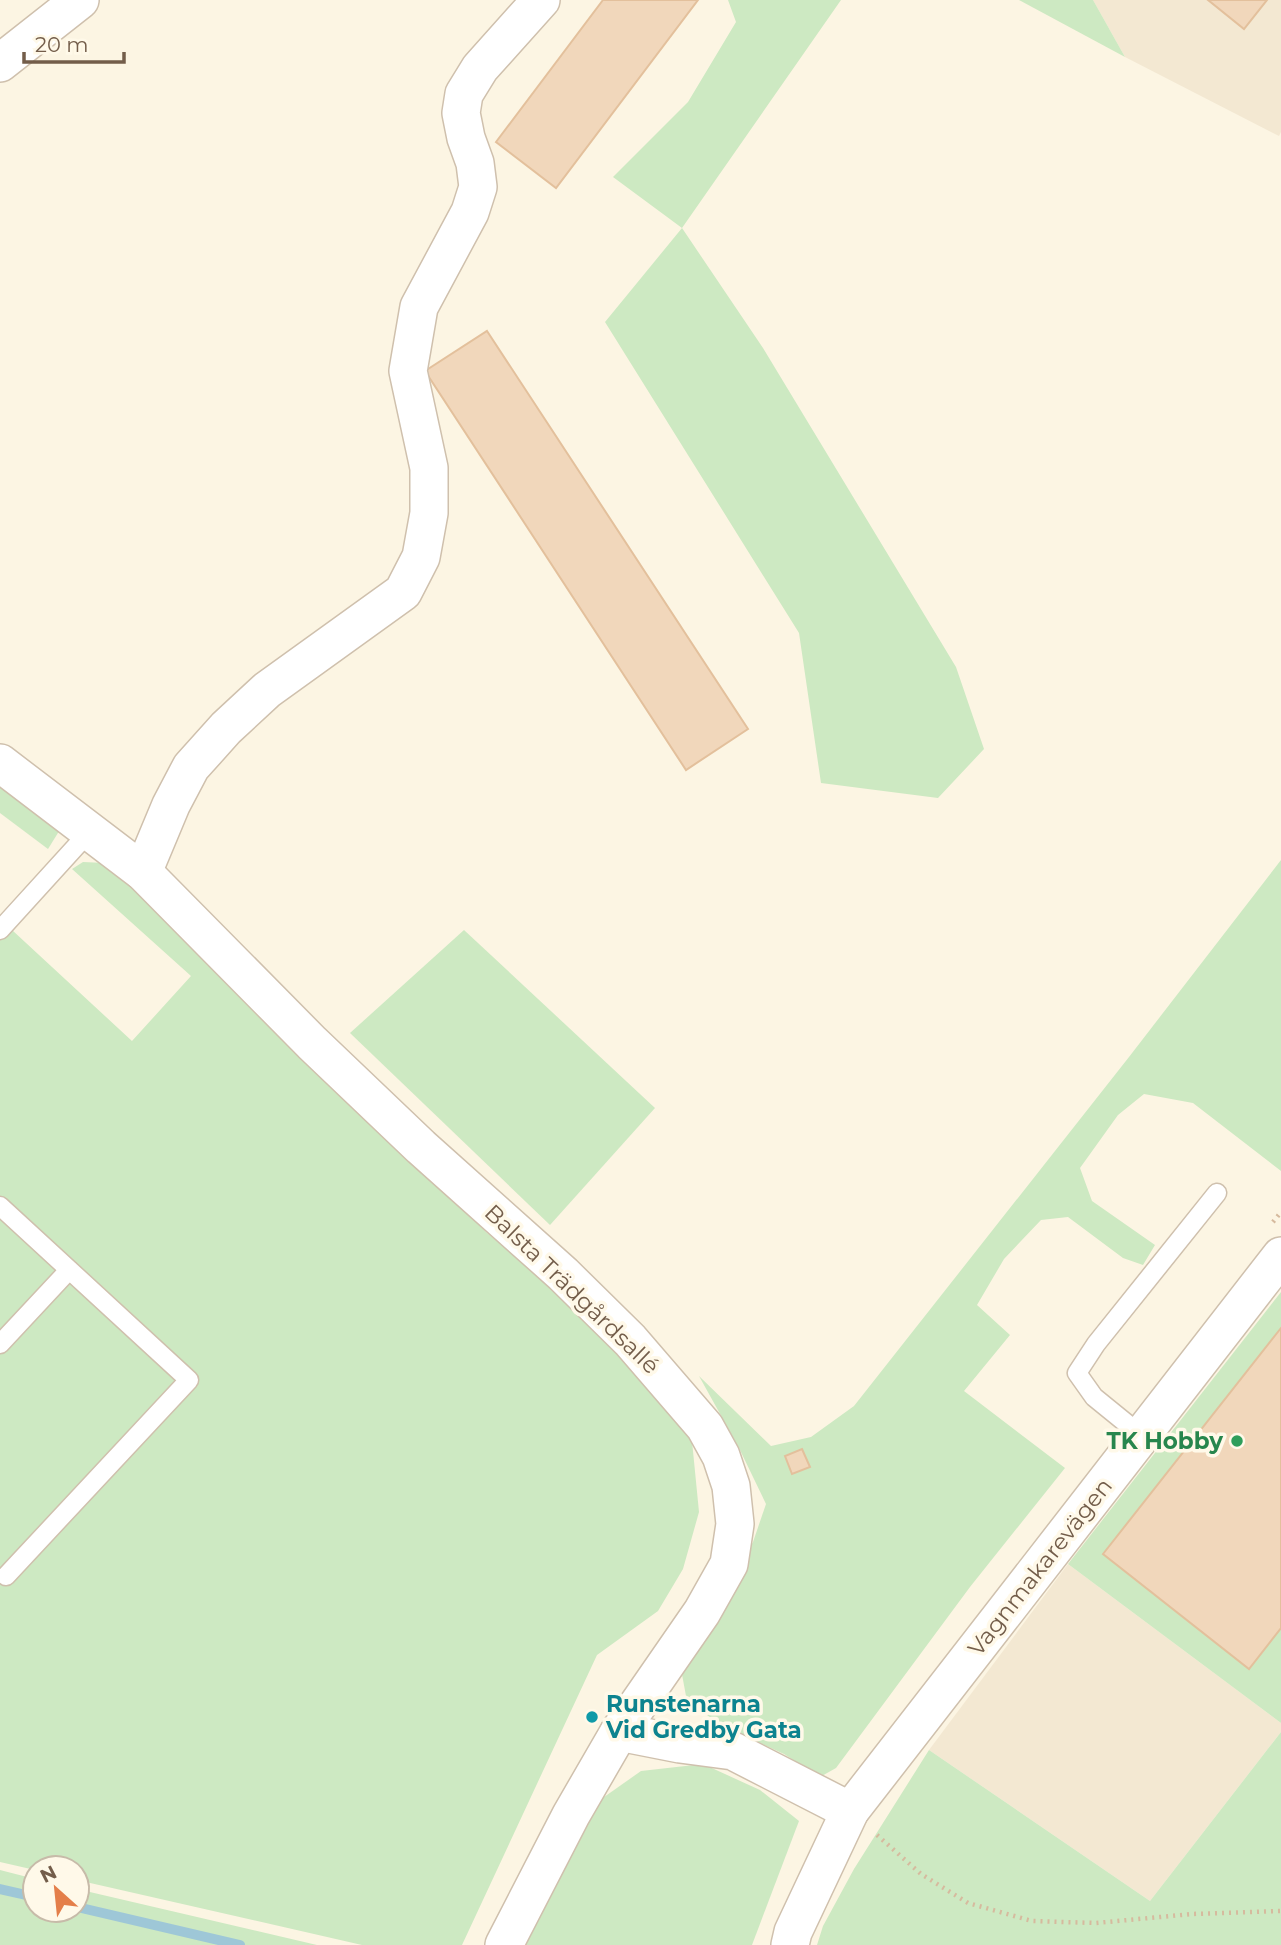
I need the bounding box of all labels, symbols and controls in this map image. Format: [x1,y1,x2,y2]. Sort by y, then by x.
scale bar [24,21,124,65]
text: 20 m [35,32,89,57]
street label: Balsta Trädgårdsallé [479,1198,665,1380]
place label: TK Hobby [1106,1427,1223,1455]
marker: TK Hobby [1229,1433,1245,1449]
street label: Vagnmakarevägen [962,1472,1118,1662]
place label: Runstenarna Vid Gredby Gata [605,1690,802,1744]
marker: Runstenarna Vid Gredby Gata [584,1709,600,1725]
north arrow [21,1854,91,1924]
text: N [36,1861,61,1888]

